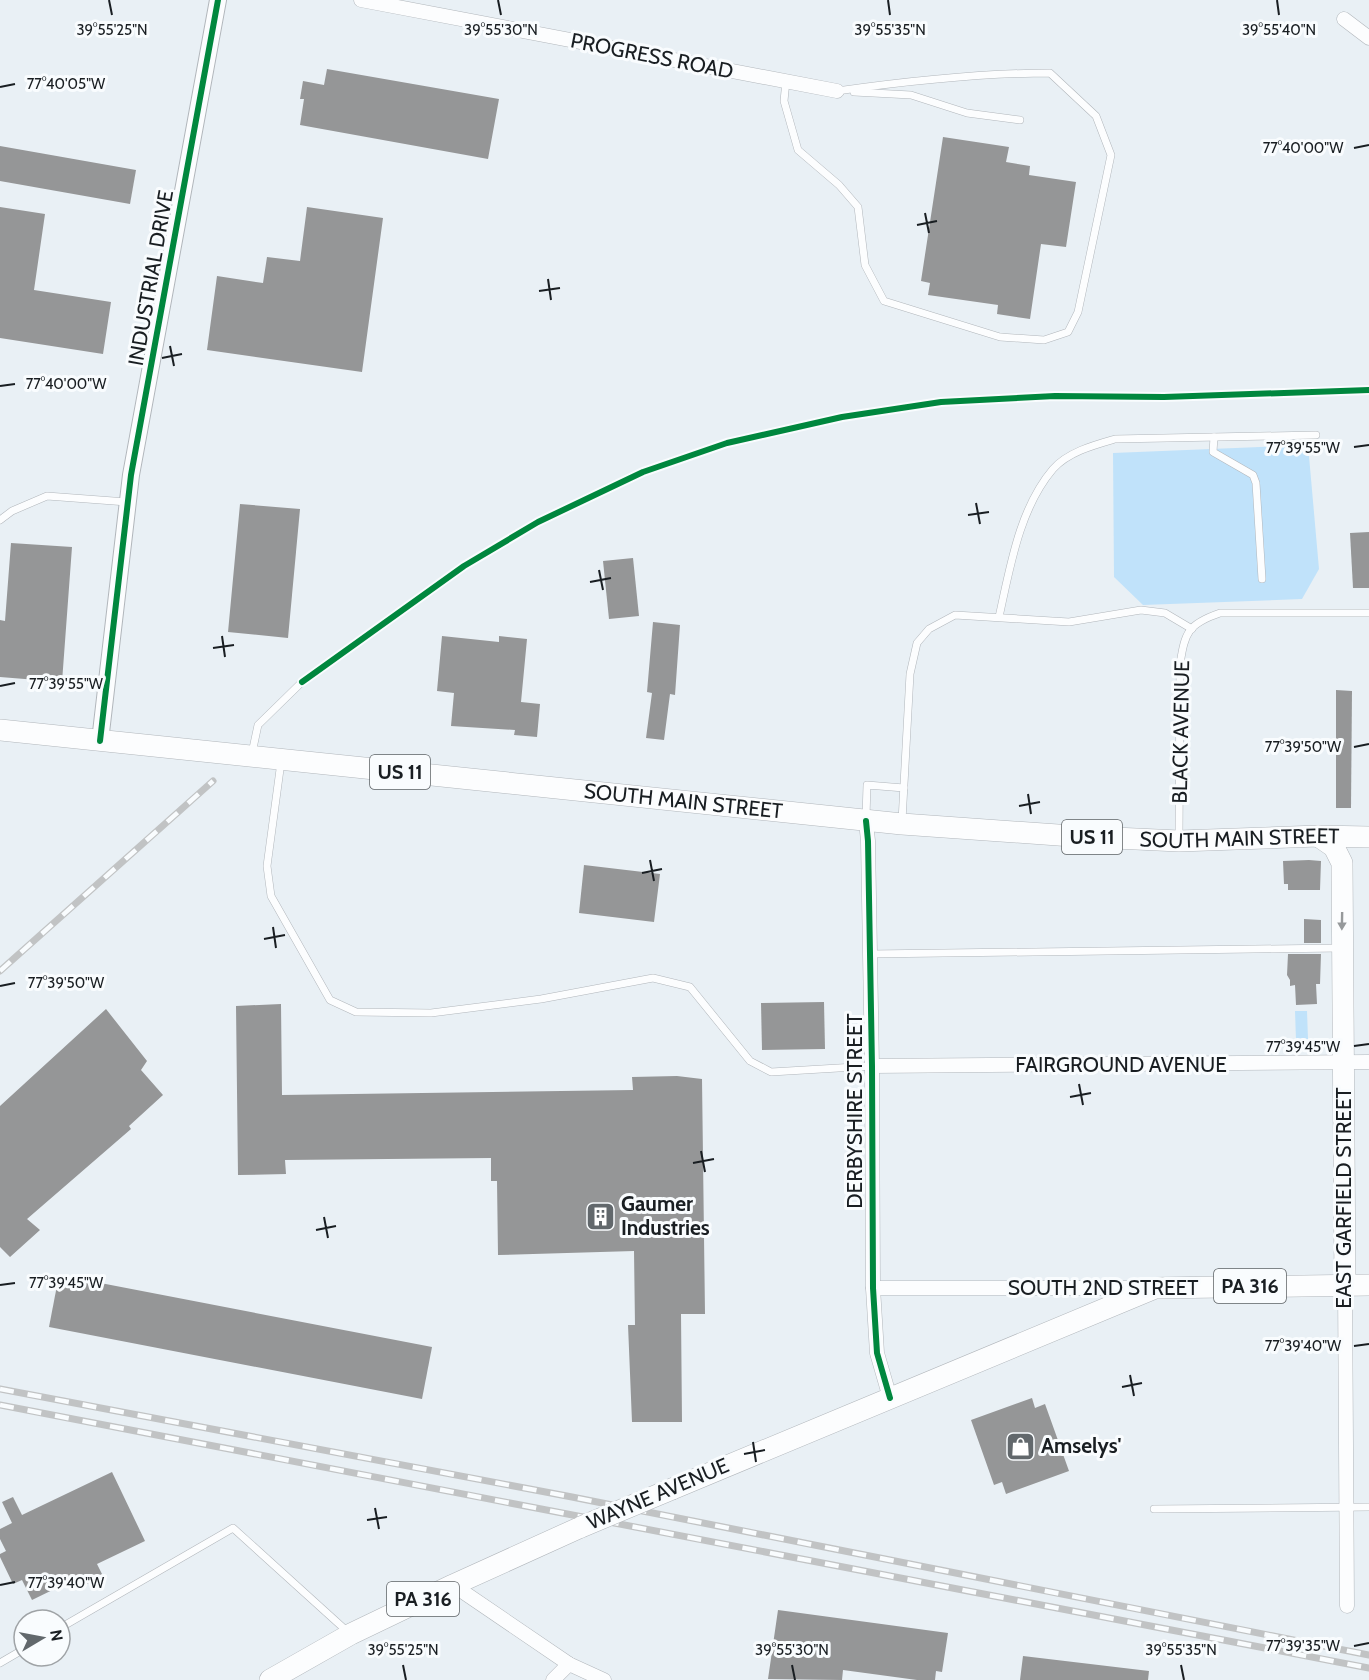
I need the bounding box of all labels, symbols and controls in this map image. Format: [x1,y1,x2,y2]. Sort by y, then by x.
text: 39°55'25"N [76,21,148,39]
text: 39°55'30"N [464,21,538,39]
text: 39°55'35"N [854,21,926,39]
text: 39°55'40"N [1242,21,1316,39]
street label: PROGRESS ROAD [569,27,736,84]
text: 77°40'05"W [27,75,106,93]
text: 77°40'00"W [1263,139,1344,157]
street label: INDUSTRIAL DRIVE [123,188,178,368]
text: 77°40'00"W [26,375,107,393]
text: 77°39'55"W [1266,439,1341,457]
street label: BLACK AVENUE [1167,660,1194,804]
text: 77°39'55"W [29,675,104,693]
text: 77°39'50"W [1265,738,1342,756]
road number: US 11 [370,755,430,789]
street label: SOUTH MAIN STREET [583,778,784,824]
road number: US 11 [1062,820,1122,854]
street label: SOUTH MAIN STREET [1139,823,1340,853]
one-way arrow [1337,912,1346,931]
text: 77°39'50"W [28,974,105,992]
street label: DERBYSHIRE STREET [842,1013,867,1209]
text: 77°39'45"W [1266,1038,1341,1056]
street label: FAIRGROUND AVENUE [1015,1052,1227,1077]
street label: EAST GARFIELD STREET [1331,1087,1356,1309]
place label: Gaumer Industries [621,1191,710,1240]
building icon: Gaumer Industries [584,1200,616,1232]
road number: PA 316 [1214,1269,1286,1303]
text: 77°39'45"W [29,1274,104,1292]
street label: SOUTH 2ND STREET [1008,1275,1198,1300]
text: 77°39'40"W [1265,1337,1342,1355]
shop icon: Amselys' [1004,1430,1036,1462]
place label: Amselys' [1041,1433,1122,1458]
street label: WAYNE AVENUE [583,1452,733,1535]
text: 77°39'40"W [28,1574,105,1592]
road number: PA 316 [387,1582,459,1616]
north arrow [12,1608,72,1668]
text: N [46,1628,67,1643]
text: 77°39'35"W [1266,1637,1341,1655]
text: 39°55'25"N [367,1641,439,1659]
text: 39°55'30"N [755,1641,829,1659]
text: 39°55'35"N [1145,1641,1217,1659]

